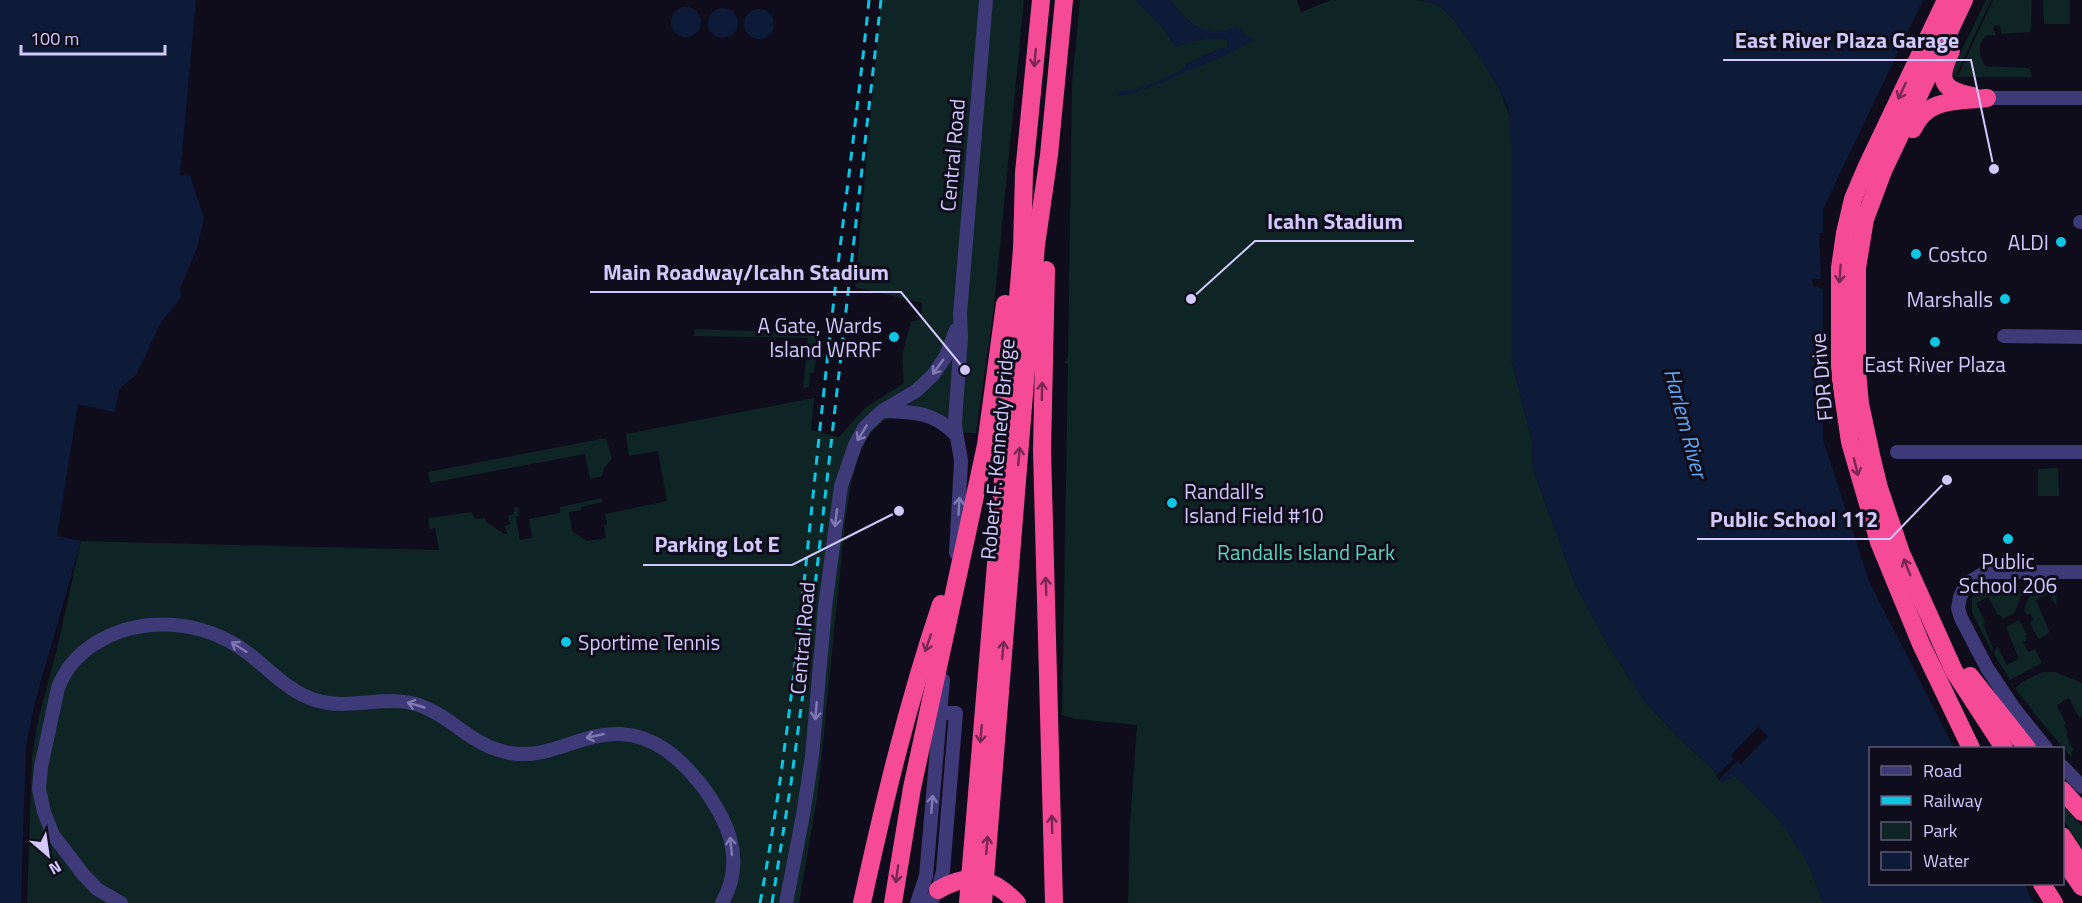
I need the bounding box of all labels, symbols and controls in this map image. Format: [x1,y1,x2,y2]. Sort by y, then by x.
scale bar [21,18,165,56]
callout: East River Plaza Garage [1723,20,1971,60]
text: East River Plaza Garage [1735,23,1959,57]
text: 100 m [30,25,79,52]
one-way arrow [1029,48,1040,68]
one-way arrow [1896,81,1908,99]
street label: Central Road [931,97,973,213]
callout: Icahn Stadium [1255,201,1414,241]
text: Icahn Stadium [1267,204,1403,238]
place label: ALDI [2008,226,2049,258]
marker: ALDI [2054,235,2068,249]
place label: Costco [1928,238,1988,270]
marker: Costco [1909,247,1923,261]
callout: Main Roadway/Icahn Stadium [590,252,901,292]
text: Main Roadway/Icahn Stadium [603,255,889,289]
one-way arrow [1834,263,1845,283]
place label: Marshalls [1907,283,1993,315]
marker: Marshalls [1998,292,2012,306]
place label: A Gate, Wards Island WRRF [757,309,882,365]
marker: A Gate, Wards Island WRRF [887,330,901,344]
street label: FDR Drive [1801,332,1841,422]
marker: East River Plaza [1928,335,1942,349]
street label: Robert F. Kennedy Bridge [971,337,1023,561]
place label: East River Plaza [1864,348,2006,380]
one-way arrow [932,359,944,375]
water label: Harlem River [1655,364,1718,484]
one-way arrow [1036,382,1048,402]
one-way arrow [855,424,867,441]
one-way arrow [1014,446,1025,466]
one-way arrow [1851,457,1863,476]
place label: Randall's Island Field #10 [1184,475,1323,531]
one-way arrow [953,496,964,516]
marker: Randall's Island Field #10 [1165,496,1179,510]
callout: Public School 112 [1697,499,1890,539]
text: Public School 112 [1710,502,1878,536]
one-way arrow [830,507,841,527]
callout: Parking Lot E [643,525,792,565]
text: Parking Lot E [654,527,780,561]
marker: Public School 206 [2001,532,2015,546]
park label: Randalls Island Park [1217,536,1395,568]
place label: Public School 206 [1959,545,2057,601]
one-way arrow [1901,558,1912,577]
one-way arrow [1040,577,1052,597]
street label: Central Road [781,580,823,696]
place label: Sportime Tennis [578,626,720,658]
one-way arrow [921,634,932,652]
marker: Sportime Tennis [559,635,573,649]
one-way arrow [231,641,248,653]
one-way arrow [998,641,1009,661]
one-way arrow [407,699,426,710]
one-way arrow [811,701,822,721]
one-way arrow [975,723,986,743]
one-way arrow [585,731,605,742]
legend [1869,747,2064,885]
text: Road [1923,757,1962,784]
text: Railway [1923,787,1983,814]
one-way arrow [927,795,938,815]
one-way arrow [1046,814,1058,834]
text: Park [1923,817,1958,844]
north arrow [18,825,78,885]
one-way arrow [982,835,993,855]
one-way arrow [726,837,737,857]
text: Water [1923,847,1969,874]
text: N [45,855,66,881]
one-way arrow [892,864,903,883]

